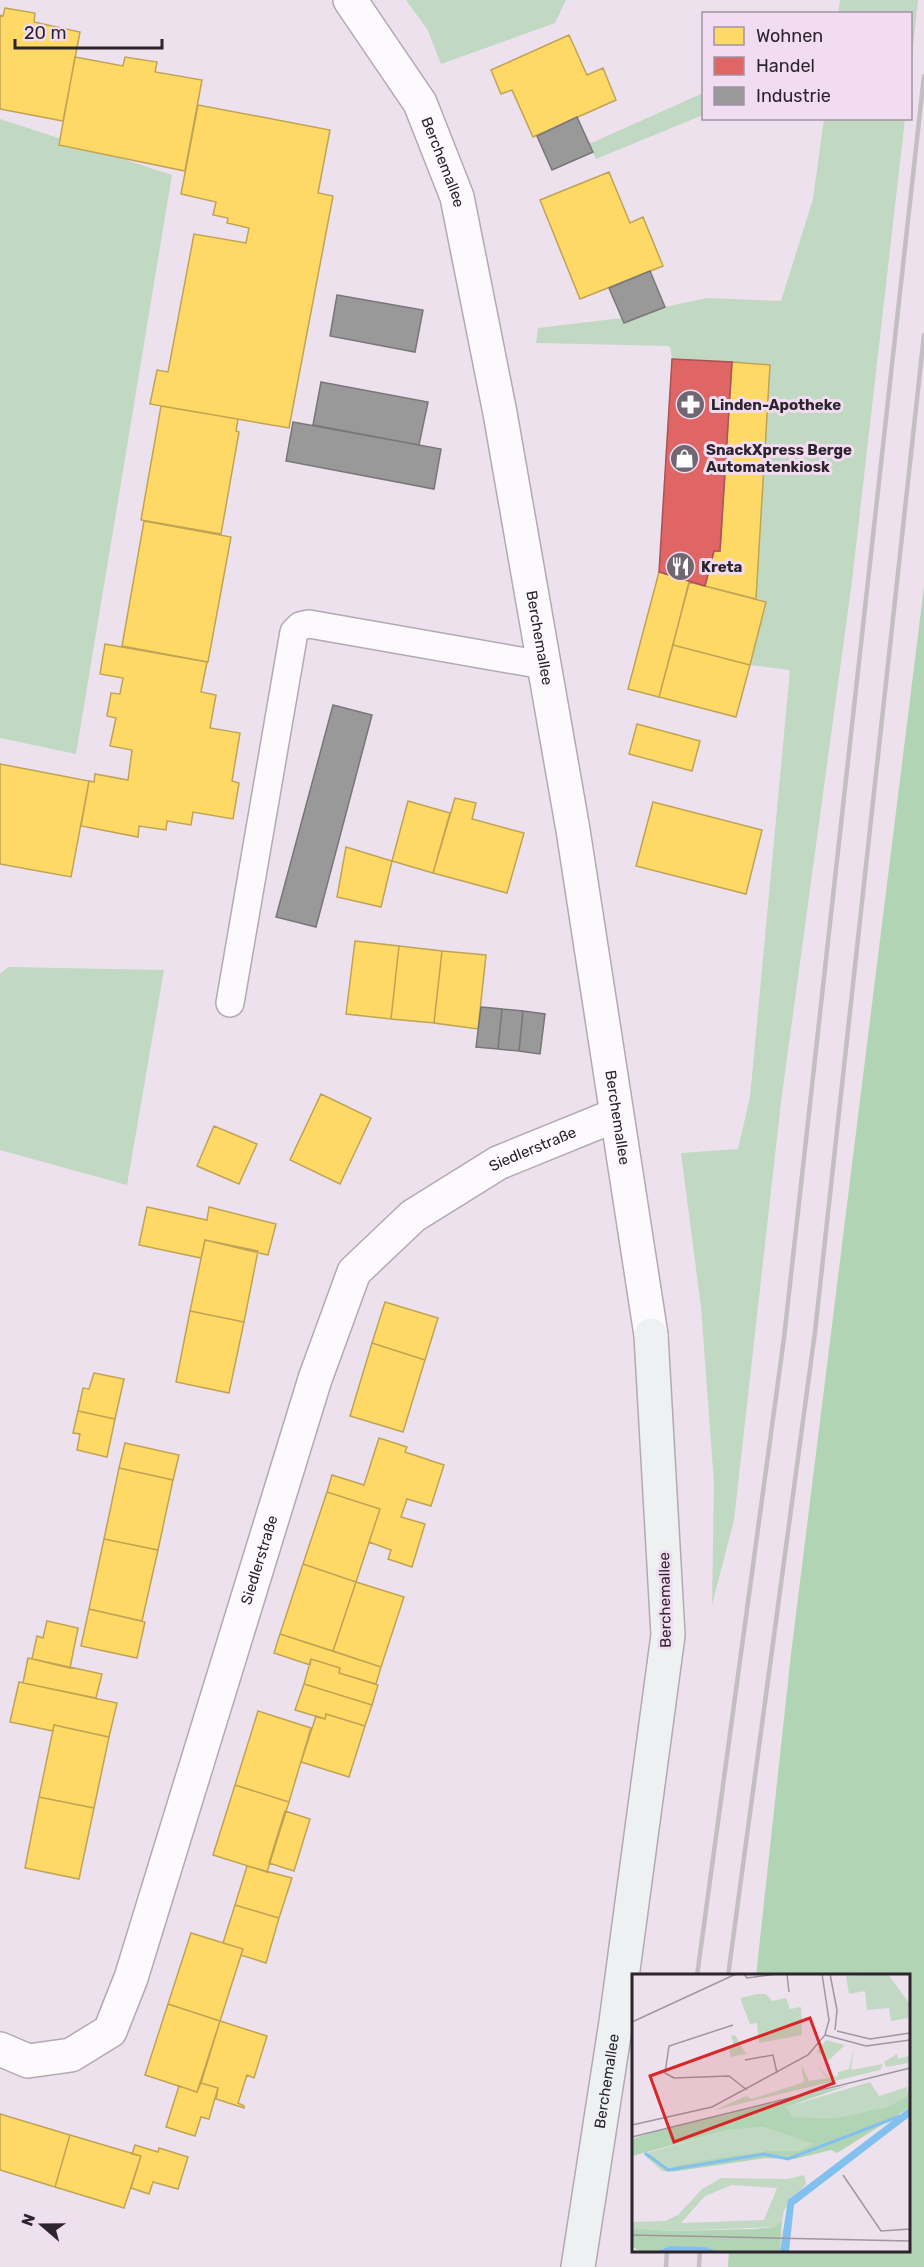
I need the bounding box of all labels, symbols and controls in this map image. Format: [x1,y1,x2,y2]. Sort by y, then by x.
scale bar [15,12,162,50]
legend [702,12,912,120]
text: 20 m [24,22,66,44]
text: Wohnen [756,25,823,47]
text: Handel [756,55,815,77]
text: Industrie [756,85,831,107]
street label: Berchemallee [417,114,468,209]
pharmacy icon: Linden-Apotheke [674,389,706,421]
place label: Linden-Apotheke [711,396,841,414]
place label: SnackXpress Berge Automatenkiosk [706,441,852,476]
shop icon: SnackXpress Berge Automatenkiosk [669,443,701,475]
restaurant icon: Kreta [664,551,696,583]
place label: Kreta [701,558,743,576]
street label: Berchemallee [522,589,556,686]
street label: Berchemallee [601,1069,634,1166]
street label: Siedlerstraße [486,1123,579,1175]
street label: Siedlerstraße [237,1513,282,1607]
street label: Berchemallee [655,1552,675,1648]
inset map [632,1974,909,2252]
street label: Berchemallee [591,2033,623,2130]
north arrow [12,2195,72,2255]
text: N [17,2211,39,2229]

